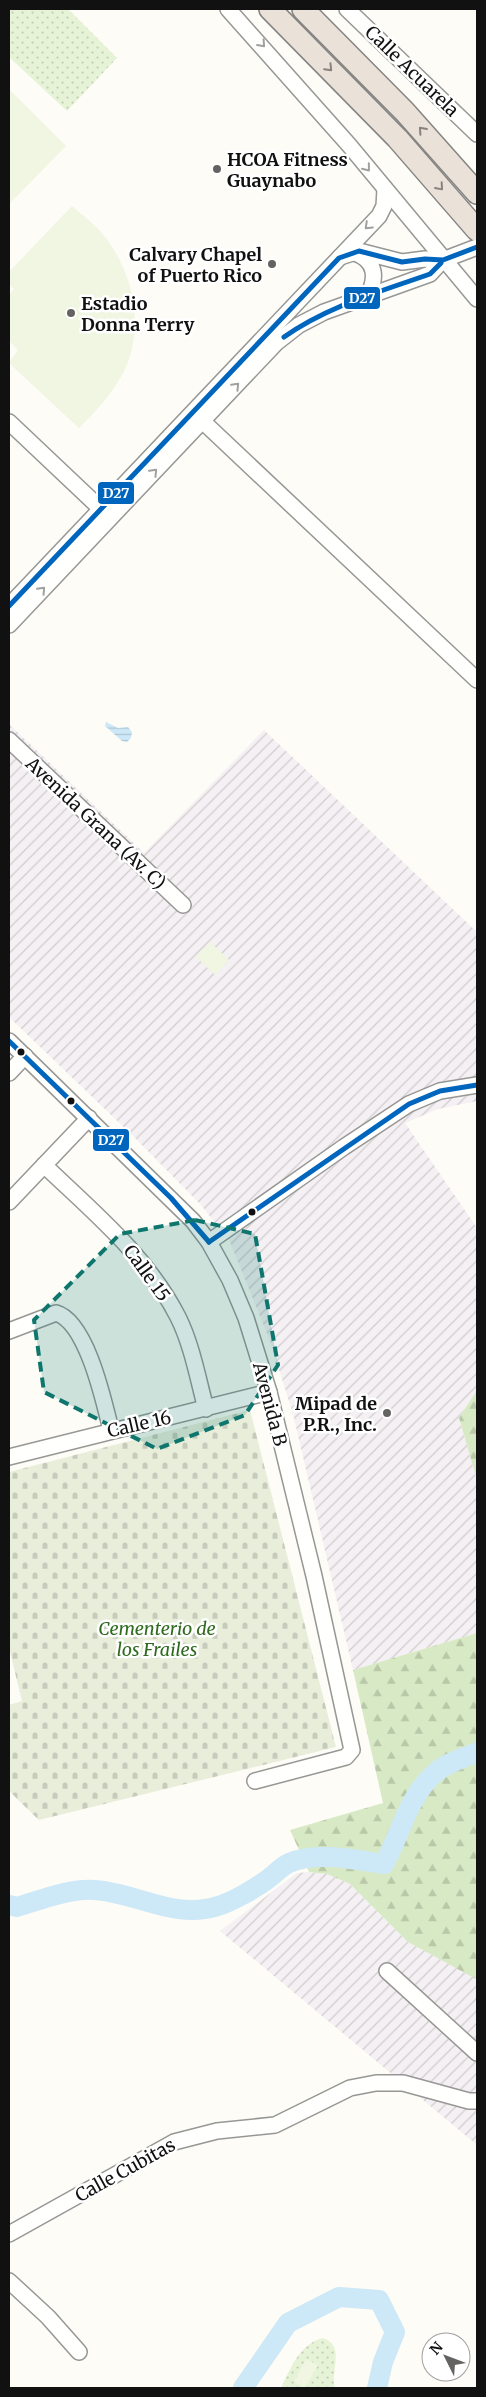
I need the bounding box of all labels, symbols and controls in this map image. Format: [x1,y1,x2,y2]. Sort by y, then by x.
street label: Calle Acuarela [360,21,464,122]
one-way arrow [256,39,265,48]
one-way arrow [323,62,332,71]
one-way arrow [418,127,427,136]
place label: HCOA Fitness Guaynabo [227,148,348,192]
one-way arrow [362,162,370,171]
marker: HCOA Fitness Guaynabo [211,163,223,175]
one-way arrow [434,181,442,190]
one-way arrow [365,220,374,229]
place label: Calvary Chapel of Puerto Rico [129,243,262,287]
marker: Calvary Chapel of Puerto Rico [266,258,278,270]
line badge: D27 [343,286,381,310]
text: D27 [349,289,375,307]
place label: Estadio Donna Terry [81,292,195,336]
marker: Estadio Donna Terry [65,307,77,319]
one-way arrow [230,382,239,391]
one-way arrow [148,469,157,478]
line badge: D27 [97,481,135,505]
text: D27 [103,484,129,502]
one-way arrow [36,586,45,595]
street label: Avenida Grana (Av. C) [20,751,171,894]
unlabelled marker [16,1047,26,1057]
unlabelled marker [66,1096,76,1106]
line badge: D27 [92,1128,130,1152]
text: D27 [98,1131,124,1149]
unlabelled marker [247,1207,257,1217]
street label: Calle 15 [119,1240,175,1306]
street label: Avenida B [248,1359,292,1448]
place label: Mipad de P.R., Inc. [295,1392,377,1436]
street label: Calle 16 [105,1405,173,1442]
marker: Mipad de P.R., Inc. [381,1407,393,1419]
park label: Cementerio de los Frailes [98,1617,216,1661]
street label: Calle Cubitas [71,2133,179,2207]
north arrow [421,2332,471,2382]
text: N [426,2338,447,2358]

